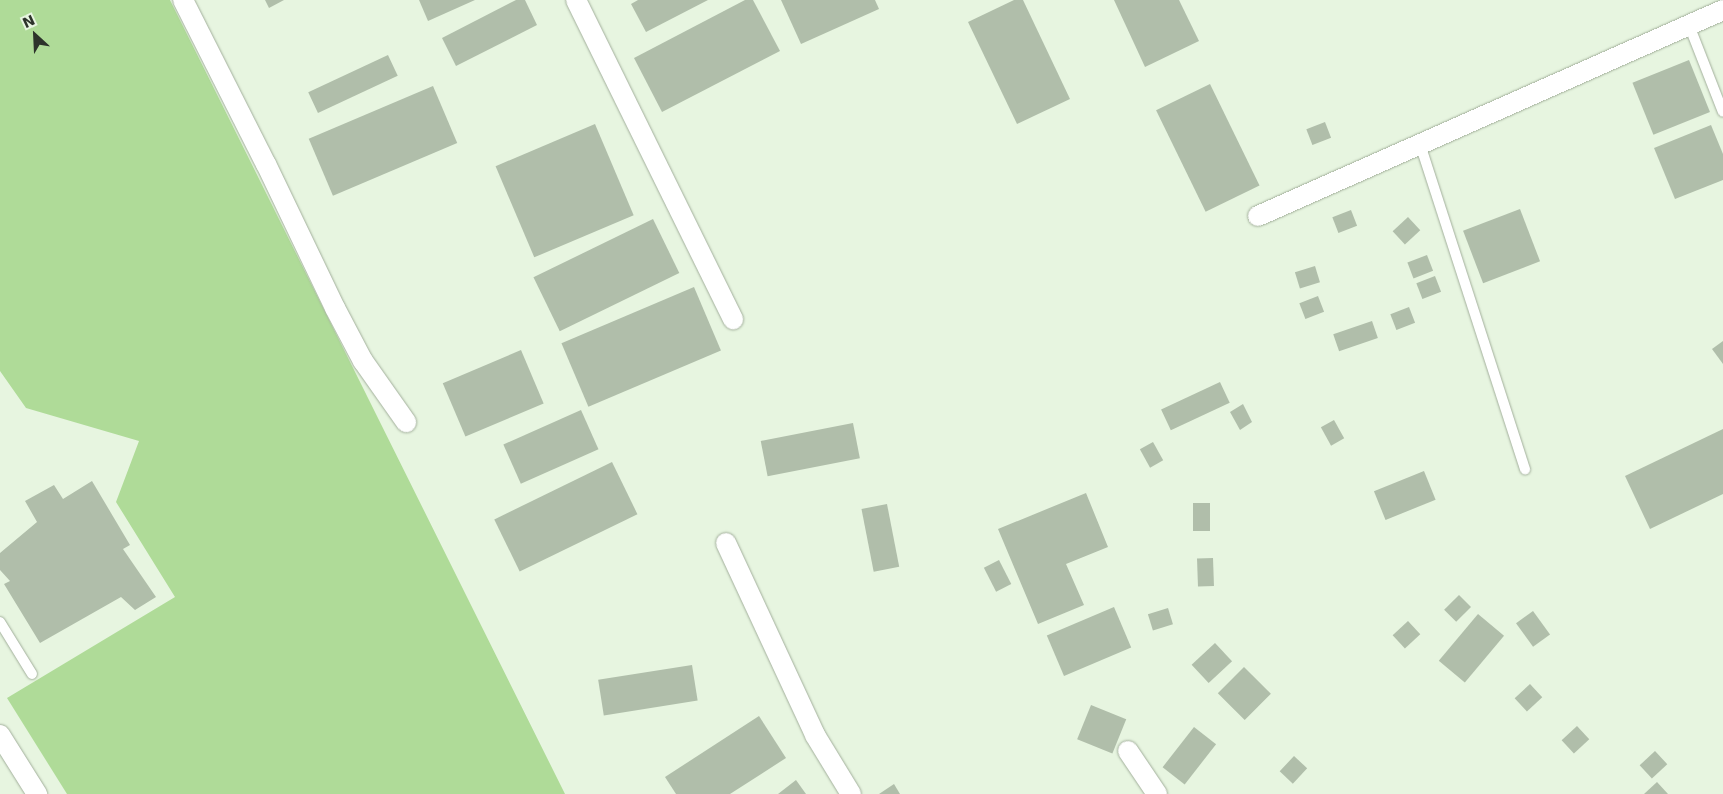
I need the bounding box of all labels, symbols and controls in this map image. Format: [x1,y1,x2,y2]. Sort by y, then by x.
north arrow [10,10,60,60]
text: N [20,12,37,31]

